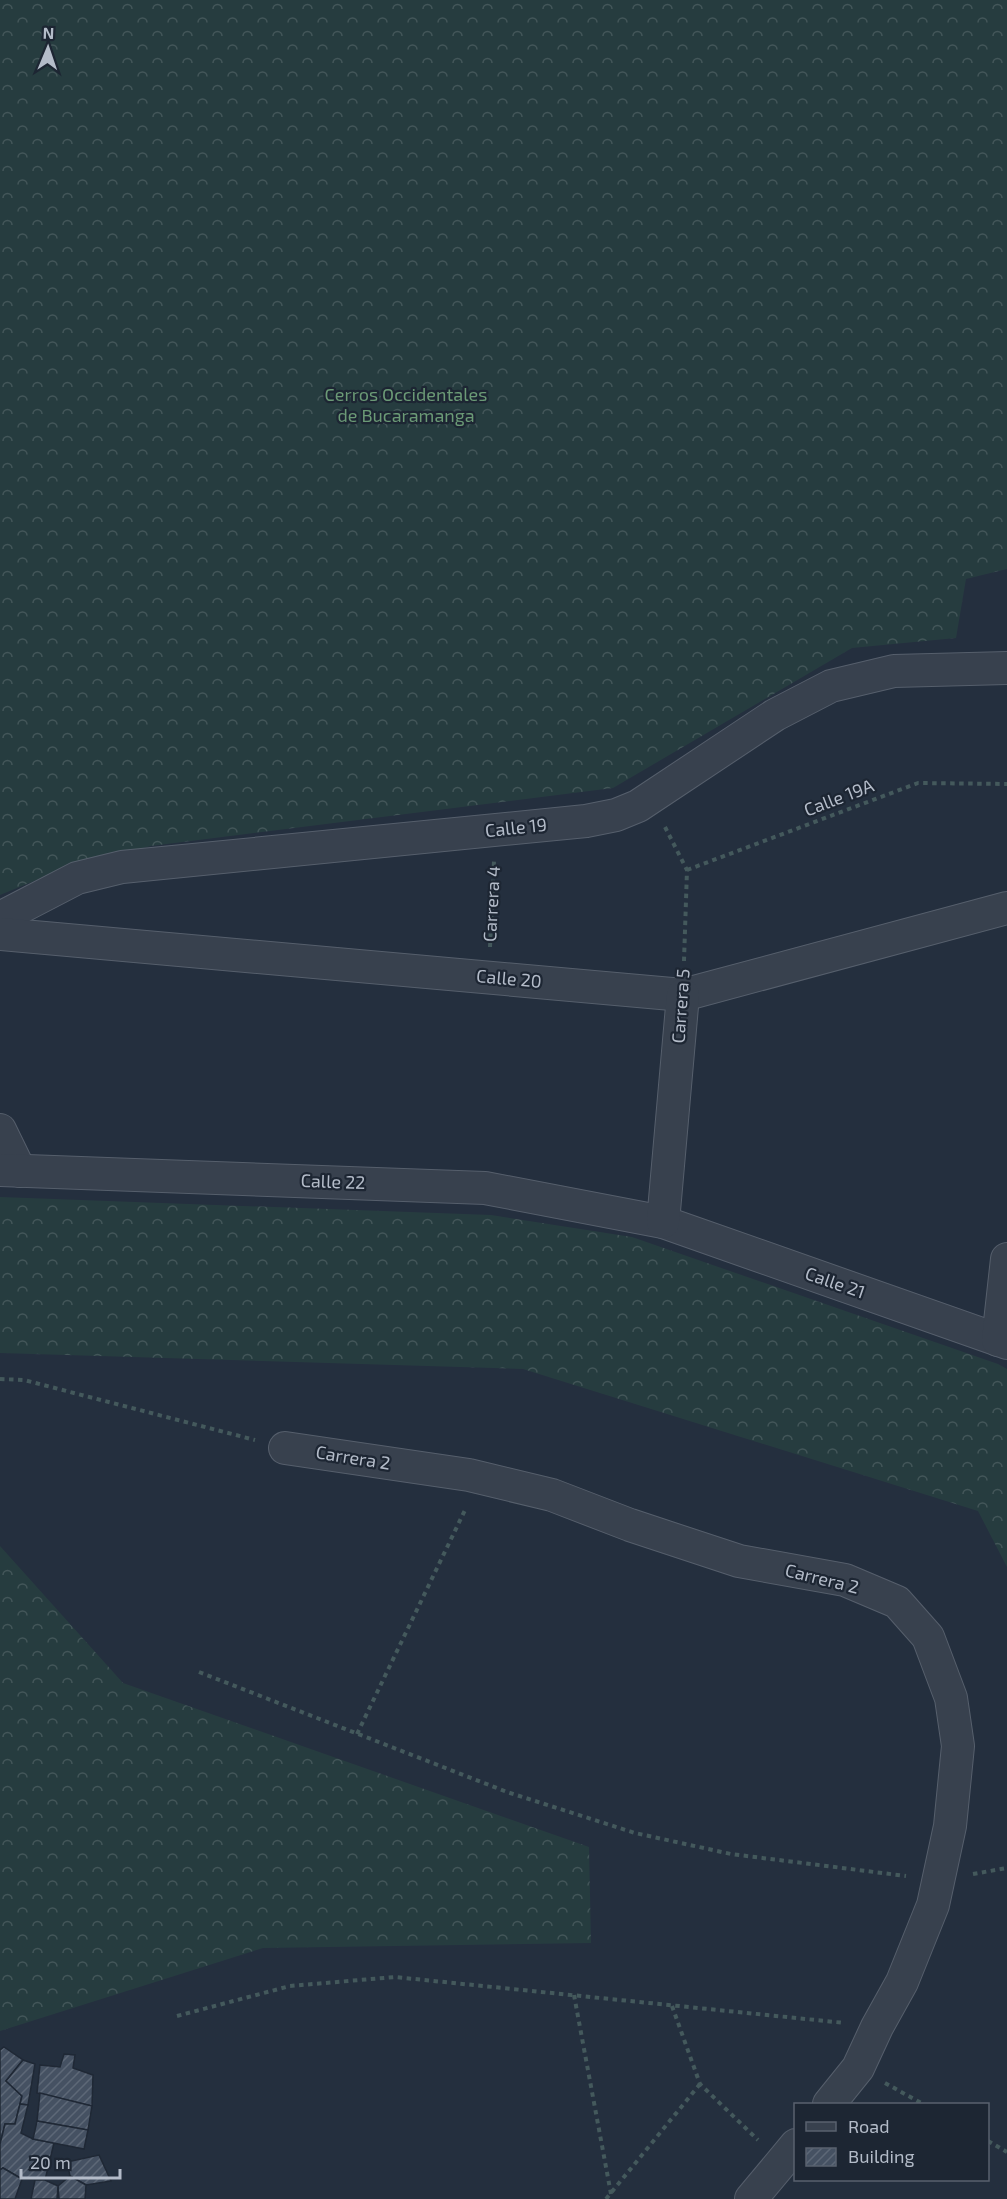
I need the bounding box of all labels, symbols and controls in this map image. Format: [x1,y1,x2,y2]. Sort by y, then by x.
north arrow [18,18,78,78]
text: N [42,23,55,42]
park label: Cerros Occidentales de Bucaramanga [325,383,487,426]
street label: Calle 19A [801,773,877,820]
street label: Calle 19 [484,813,548,841]
street label: Carrera 4 [478,865,504,943]
street label: Calle 20 [476,964,543,992]
street label: Carrera 5 [666,968,694,1044]
street label: Calle 22 [300,1169,366,1193]
street label: Calle 21 [803,1262,868,1303]
street label: Carrera 2 [314,1440,392,1474]
street label: Carrera 2 [783,1558,861,1598]
legend [794,2103,989,2181]
text: Road [848,2115,889,2137]
scale bar [21,2142,120,2180]
text: Building [848,2145,915,2167]
text: 20 m [30,2151,71,2173]

